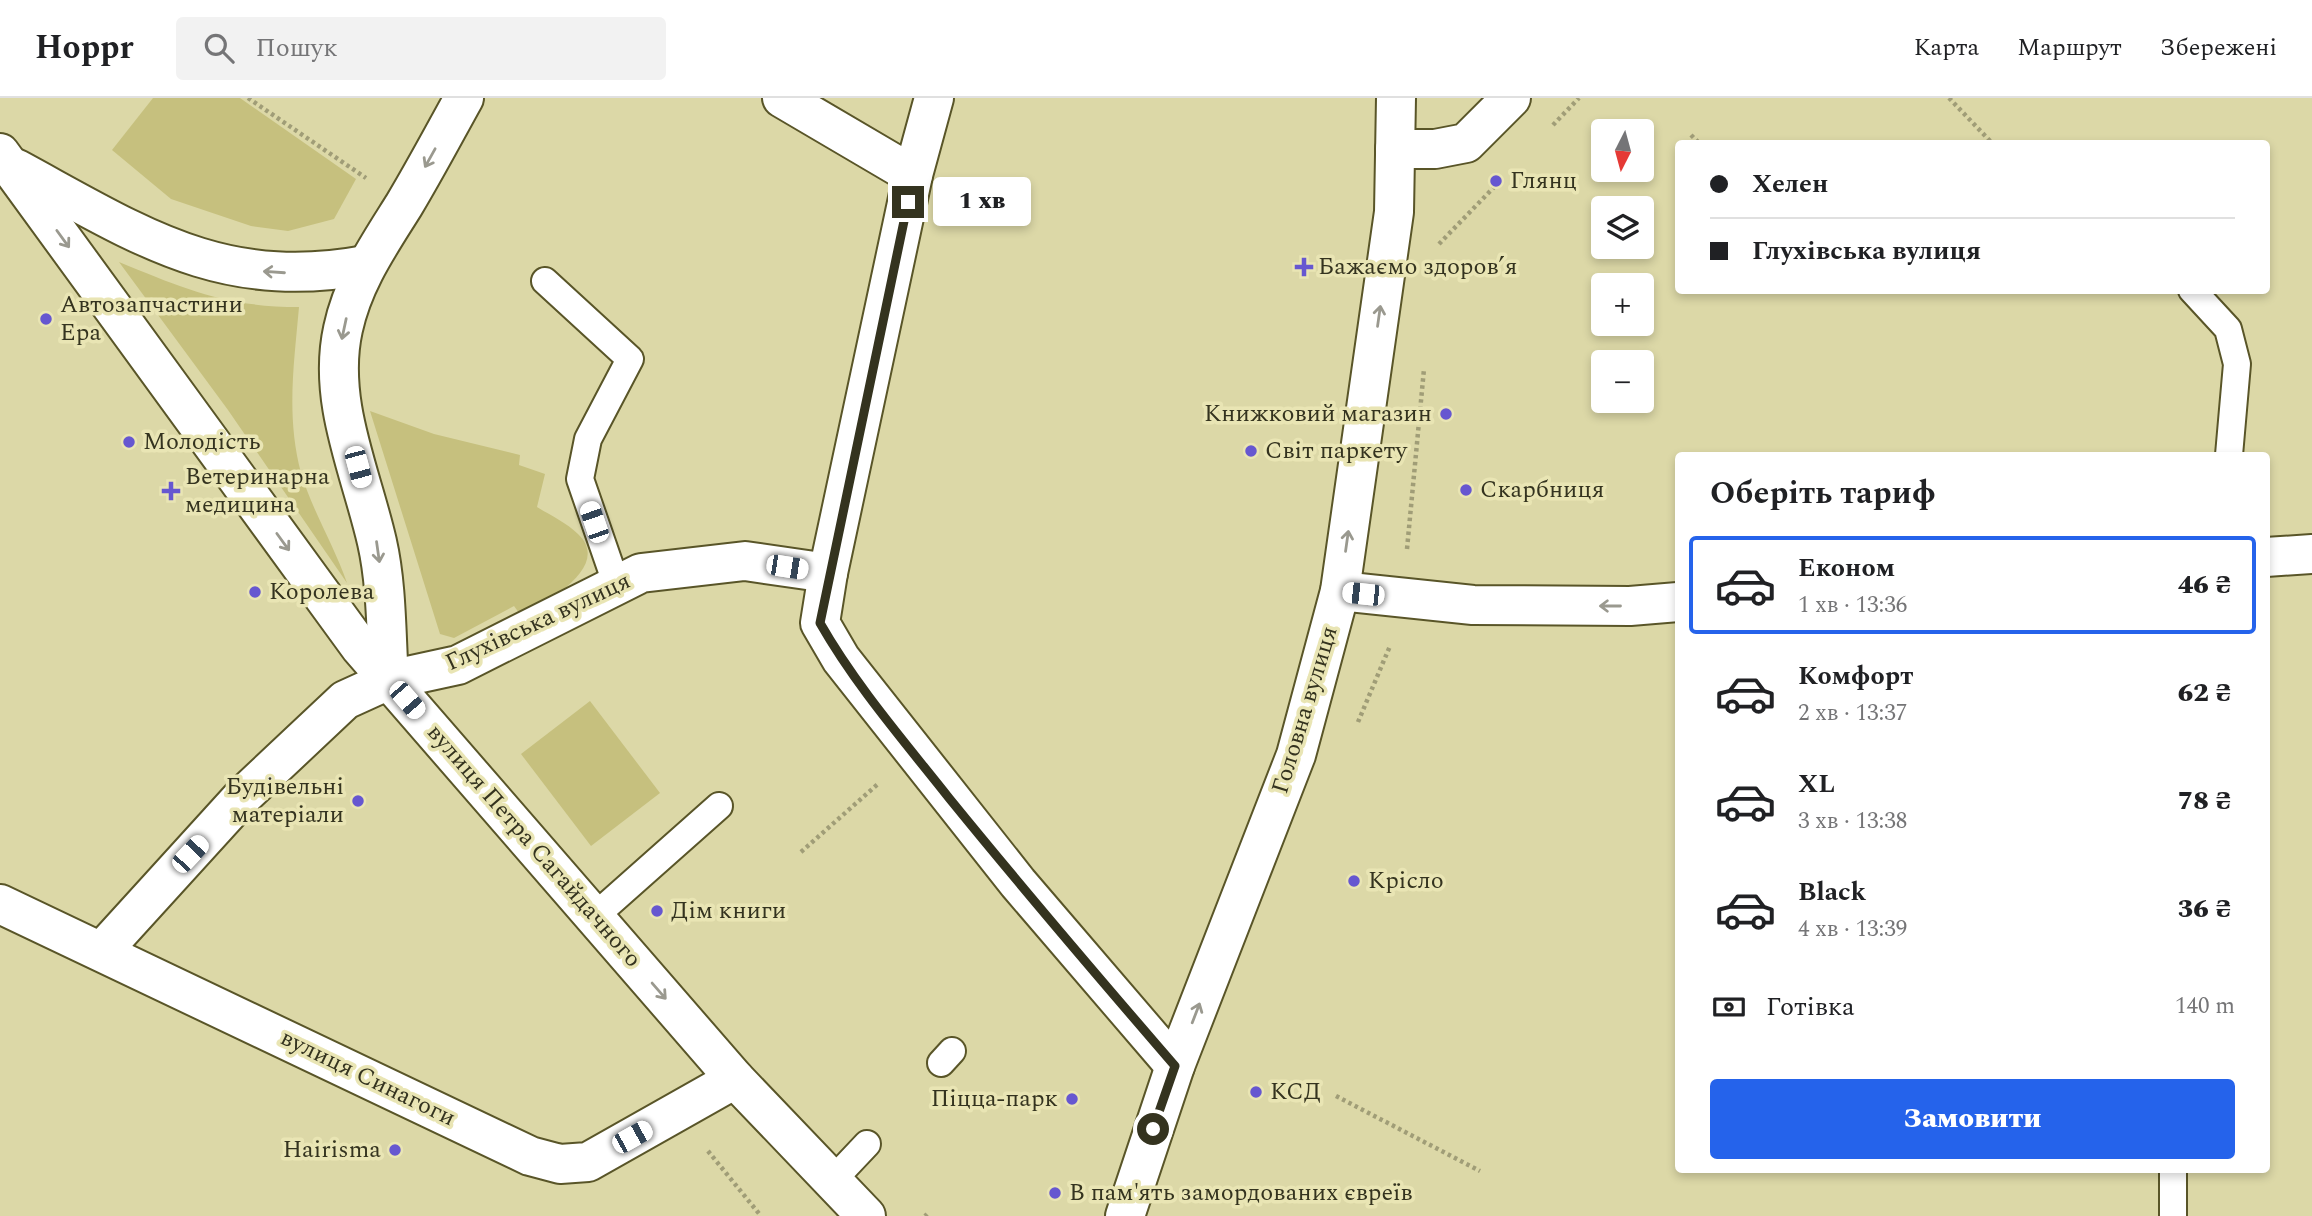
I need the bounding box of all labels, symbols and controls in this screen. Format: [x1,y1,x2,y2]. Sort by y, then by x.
search box [176,17,666,80]
text: Hoppr [35,23,134,73]
text: Пошук [256,28,338,68]
icon: search [200,29,238,67]
text: Карта [1914,30,1979,66]
text: Маршрут [2017,30,2122,66]
text: Збережені [2160,30,2277,66]
north arrow [1591,119,1654,182]
map controls [1591,119,1654,413]
one-way arrow [423,147,437,167]
place label: Глянц [1510,163,1577,199]
text: Хелен [1752,164,1828,204]
marker: Глянц [1488,173,1504,189]
callout: 1 хв [932,178,1030,226]
text: 1 хв [959,184,1005,219]
route end [892,186,924,218]
button: layers [1591,196,1654,259]
one-way arrow [56,229,70,248]
text: Глухівська вулиця [1752,231,1981,271]
place label: Бажаємо здоровʼя [1318,249,1517,285]
marker: Бажаємо здоровʼя [1296,259,1312,275]
one-way arrow [263,265,286,278]
button: + [1591,273,1654,336]
place label: Автозапчастини Ера [60,287,243,351]
one-way arrow [1373,305,1386,327]
marker: Автозапчастини Ера [38,311,54,327]
one-way arrow [336,317,350,340]
button: − [1591,350,1654,413]
place label: Книжковий магазин [1204,396,1432,432]
marker: Книжковий магазин [1438,406,1454,422]
place label: Молодість [143,424,261,460]
place label: Світ паркету [1265,433,1408,469]
marker: Молодість [121,434,137,450]
marker: Світ паркету [1243,443,1259,459]
car [343,444,374,490]
place label: Ветеринарна медицина [185,459,330,523]
text: Оберіть тариф [1710,469,1936,518]
place label: Скарбниця [1480,472,1604,508]
marker: Скарбниця [1458,482,1474,498]
marker: Ветеринарна медицина [163,483,179,499]
car [578,499,611,545]
one-way arrow [1341,530,1354,553]
one-way arrow [276,532,291,551]
one-way arrow [372,540,385,562]
text: Економ [1798,548,1895,588]
car [765,553,810,581]
icon: car [1714,554,1777,617]
street label: Глухівська вулиця [439,563,637,681]
text: 46 ₴ [2178,565,2231,605]
place label: Королева [269,574,375,610]
car [1342,581,1385,607]
marker: Королева [247,584,263,600]
text: 1 хв · 13:36 [1798,588,1907,623]
one-way arrow [1599,599,1622,613]
street label: Головна вулиця [1262,622,1348,798]
text: Комфорт [1798,656,1913,696]
icon: car [1714,662,1777,725]
text: 62 ₴ [2178,673,2231,713]
car [386,677,429,723]
text: 2 хв · 13:37 [1798,696,1907,731]
street label: вулиця Петра Сагайдачного [418,716,650,976]
text: XL [1798,764,1835,804]
place label: Будівельні матеріали [226,769,344,833]
icon: car [1714,770,1777,833]
text: 78 ₴ [2178,781,2231,821]
marker: Будівельні матеріали [350,793,366,809]
text: 3 хв · 13:38 [1798,804,1907,839]
car [168,831,213,877]
place label: Крісло [1368,863,1444,899]
text: Black [1798,872,1866,912]
marker: Крісло [1346,873,1362,889]
icon: car [1714,878,1777,941]
text: 36 ₴ [2178,889,2231,929]
place label: Дім книги [671,893,786,929]
marker: Дім книги [649,903,665,919]
text: 4 хв · 13:39 [1798,912,1907,947]
one-way arrow [651,981,667,999]
text: Готівка [1766,987,1855,1027]
icon: cash [1710,988,1748,1026]
text: 140 m [2175,989,2235,1024]
one-way arrow [1190,1002,1203,1024]
street label: вулиця Синагоги [274,1020,462,1136]
place label: КСД [1270,1074,1321,1110]
button: Замовити [1710,1079,2235,1159]
place label: Піцца-парк [931,1081,1058,1117]
marker: КСД [1248,1084,1264,1100]
marker: Піцца-парк [1064,1091,1080,1107]
route start [1137,1113,1169,1145]
car [609,1118,656,1156]
place label: Hairisma [283,1132,381,1168]
marker: Hairisma [387,1142,403,1158]
place label: В пам'ять замордованих євреїв [1069,1175,1413,1211]
marker: В пам'ять замордованих євреїв [1047,1185,1063,1201]

